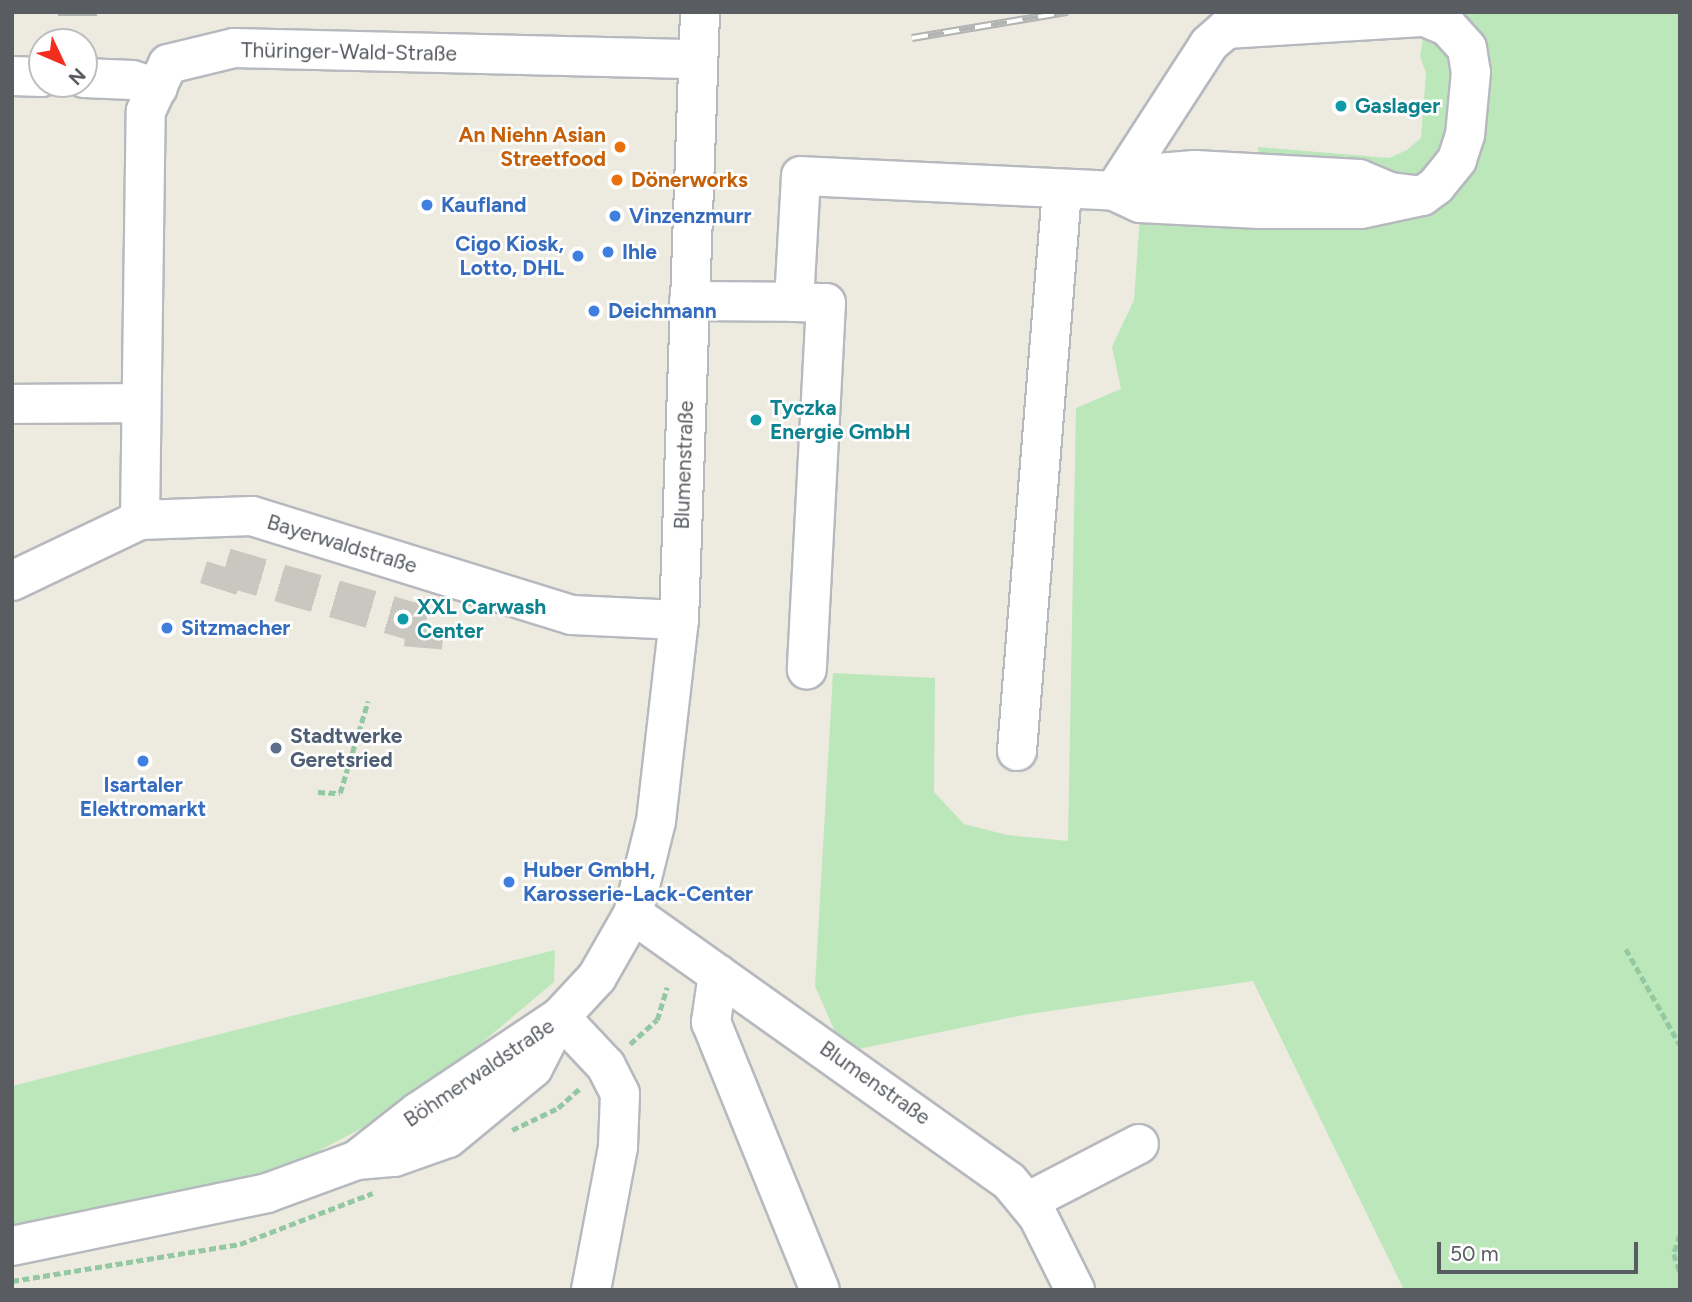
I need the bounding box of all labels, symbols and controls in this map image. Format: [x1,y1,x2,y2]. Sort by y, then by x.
north arrow [28,28,98,98]
street label: Thüringer-Wald-Straße [241,38,457,66]
text: N [64,63,90,90]
place label: Gaslager [1355,93,1440,119]
marker: Gaslager [1333,98,1349,114]
place label: An Niehn Asian Streetfood [458,122,606,172]
marker: An Niehn Asian Streetfood [612,139,628,155]
place label: Dönerworks [631,167,748,193]
marker: Dönerworks [609,172,625,188]
place label: Kaufland [441,192,527,218]
marker: Kaufland [419,197,435,213]
place label: Vinzenzmurr [629,203,751,229]
marker: Vinzenzmurr [607,208,623,224]
place label: Cigo Kiosk, Lotto, DHL [455,231,564,281]
place label: Ihle [622,239,657,265]
marker: Ihle [600,244,616,260]
marker: Cigo Kiosk, Lotto, DHL [570,248,586,264]
place label: Deichmann [608,298,717,324]
marker: Deichmann [586,303,602,319]
place label: Tyczka Energie GmbH [770,395,911,445]
street label: Blumenstraße [669,400,699,530]
marker: Tyczka Energie GmbH [748,412,764,428]
street label: Bayerwaldstraße [264,509,420,579]
place label: XXL Carwash Center [417,594,546,644]
marker: XXL Carwash Center [395,611,411,627]
place label: Sitzmacher [181,615,290,641]
marker: Sitzmacher [159,620,175,636]
place label: Stadtwerke Geretsried [290,723,402,773]
marker: Stadtwerke Geretsried [268,740,284,756]
marker: Isartaler Elektromarkt [135,753,151,769]
place label: Isartaler Elektromarkt [80,772,206,822]
place label: Huber GmbH, Karosserie-Lack-Center [523,857,753,907]
marker: Huber GmbH, Karosserie-Lack-Center [501,874,517,890]
street label: Böhmerwaldstraße [399,1013,559,1133]
street label: Blumenstraße [815,1036,935,1130]
scale bar [1440,1228,1641,1272]
text: 50 m [1450,1241,1499,1266]

